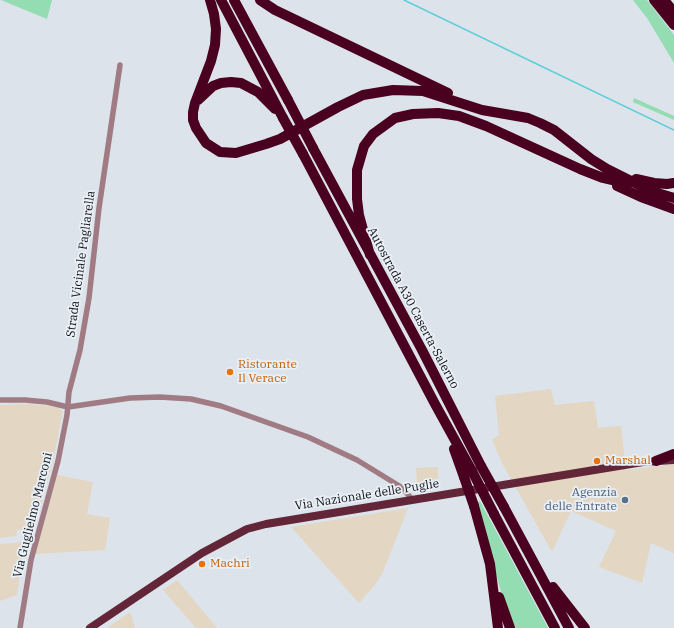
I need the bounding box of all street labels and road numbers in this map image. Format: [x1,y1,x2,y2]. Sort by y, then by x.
street label: Strada Vicinale Pagliarella [64,190,98,338]
street label: Autostrada A30 Caserta-Salerno [364,225,462,391]
street label: Via Guglielmo Marconi [10,451,56,579]
street label: Via Nazionale delle Puglie [294,476,440,514]

